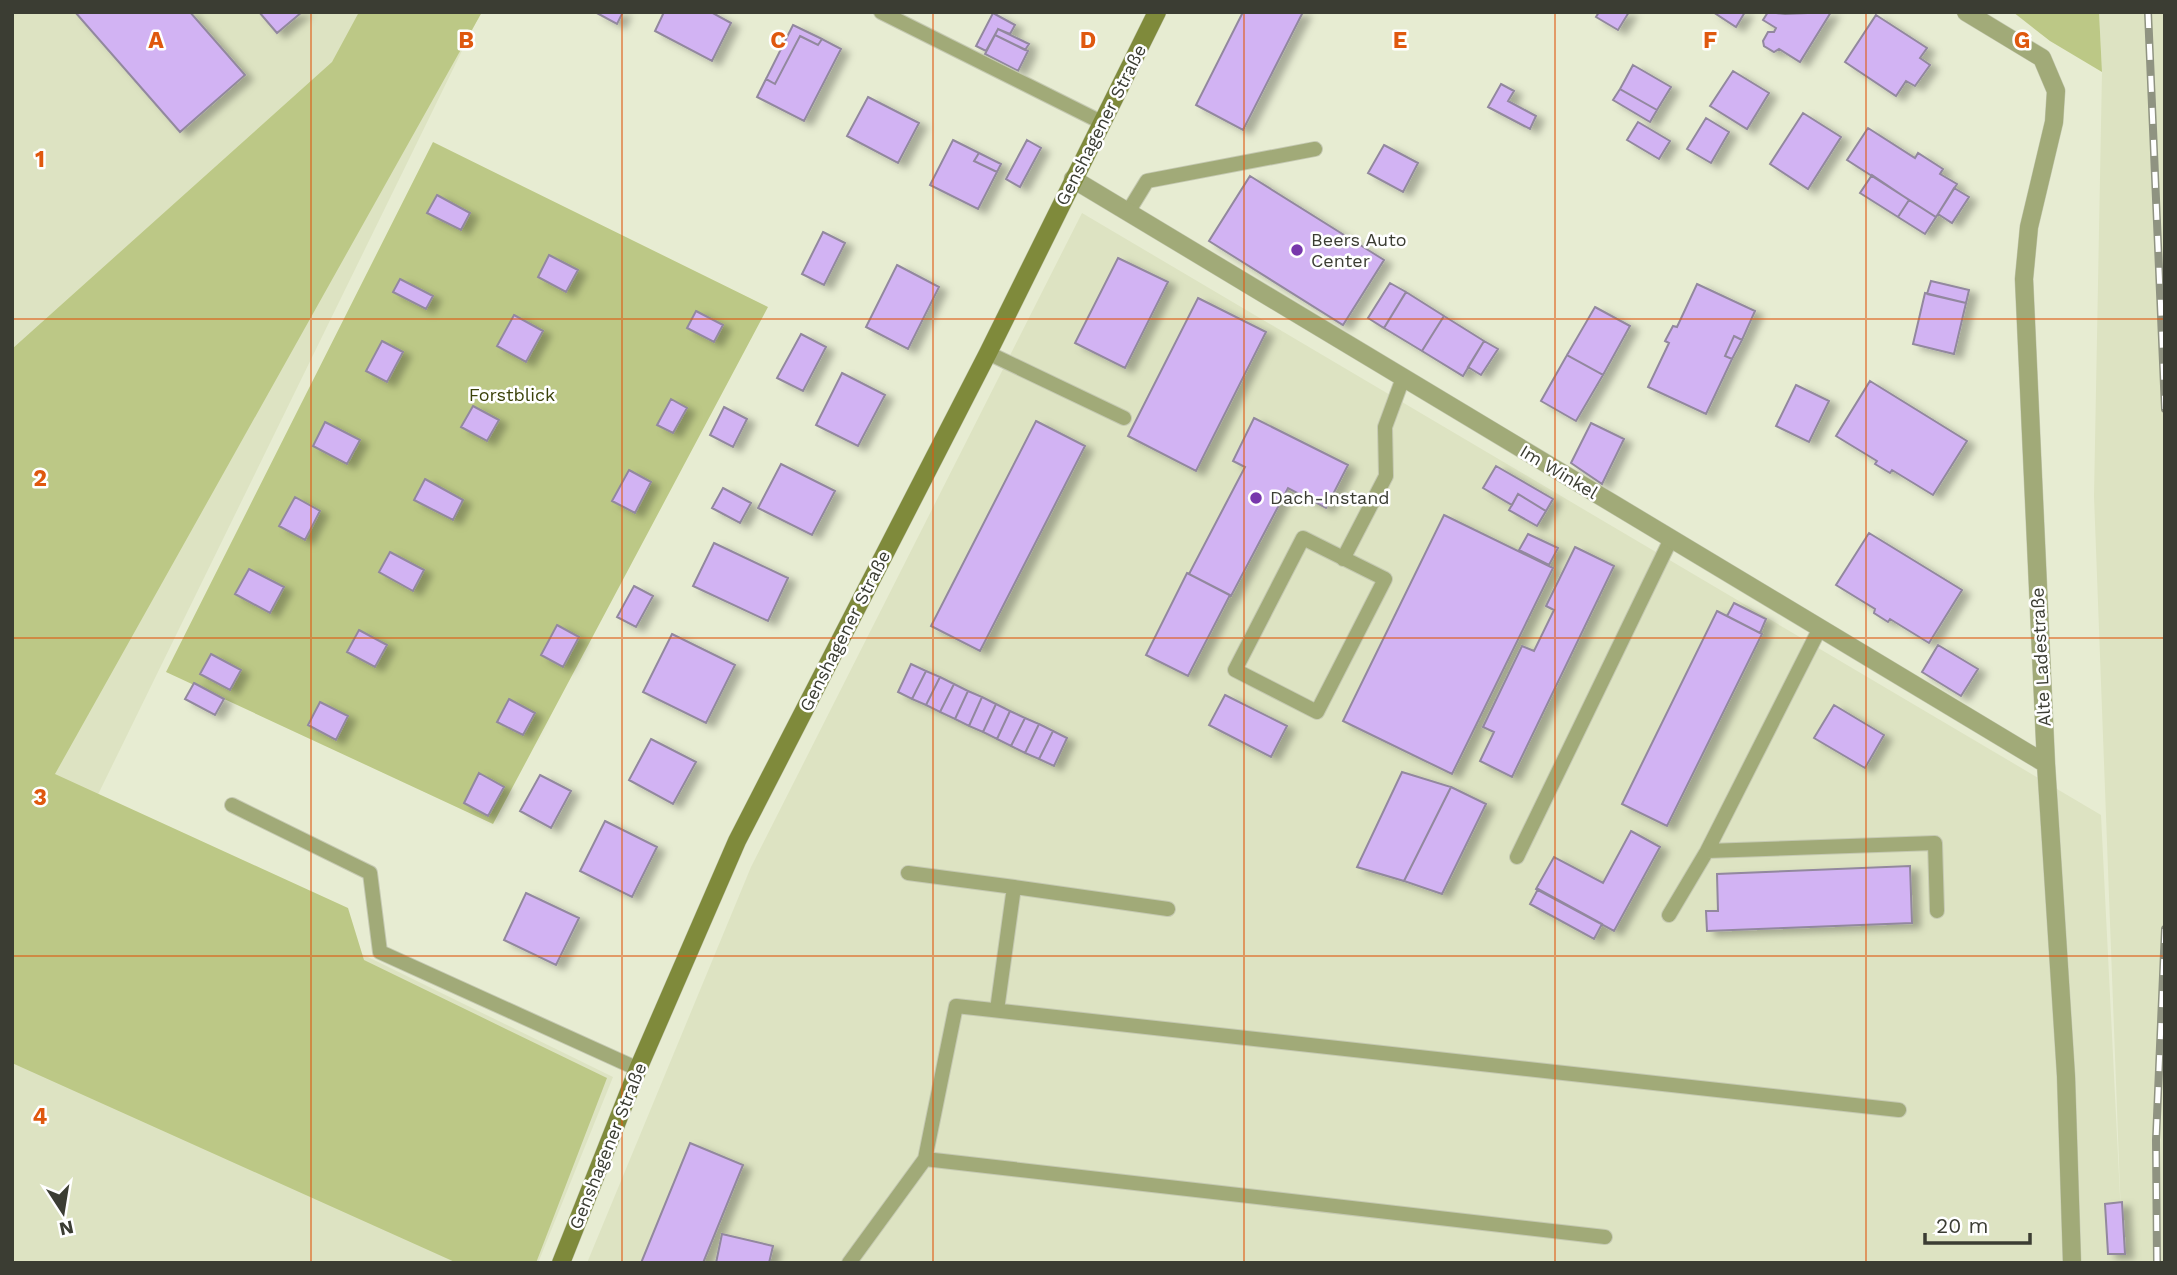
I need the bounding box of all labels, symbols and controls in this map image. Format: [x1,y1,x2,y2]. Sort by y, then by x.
text: A [148,27,164,54]
text: B [458,27,474,54]
text: C [770,27,786,54]
text: D [1080,27,1096,54]
text: E [1393,27,1407,54]
text: F [1703,27,1717,54]
text: G [2014,27,2030,54]
street label: Genshagener Straße [1051,41,1150,209]
text: 1 [35,146,45,173]
place label: Beers Auto Center [1311,229,1407,271]
marker: Beers Auto Center [1289,242,1305,258]
park label: Forstblick [469,384,555,405]
street label: Im Winkel [1517,440,1602,503]
text: 2 [33,465,47,492]
place label: Dach-Instand [1270,487,1390,508]
marker: Dach-Instand [1248,490,1264,506]
street label: Genshagener Straße [795,547,894,715]
street label: Alte Ladestraße [2026,587,2055,727]
text: 3 [33,784,47,811]
street label: Genshagener Straße [564,1059,651,1232]
text: 4 [33,1103,48,1130]
north arrow [28,1177,98,1247]
scale bar [1925,1202,2030,1246]
text: 20 m [1936,1213,1988,1238]
text: N [57,1215,76,1241]

